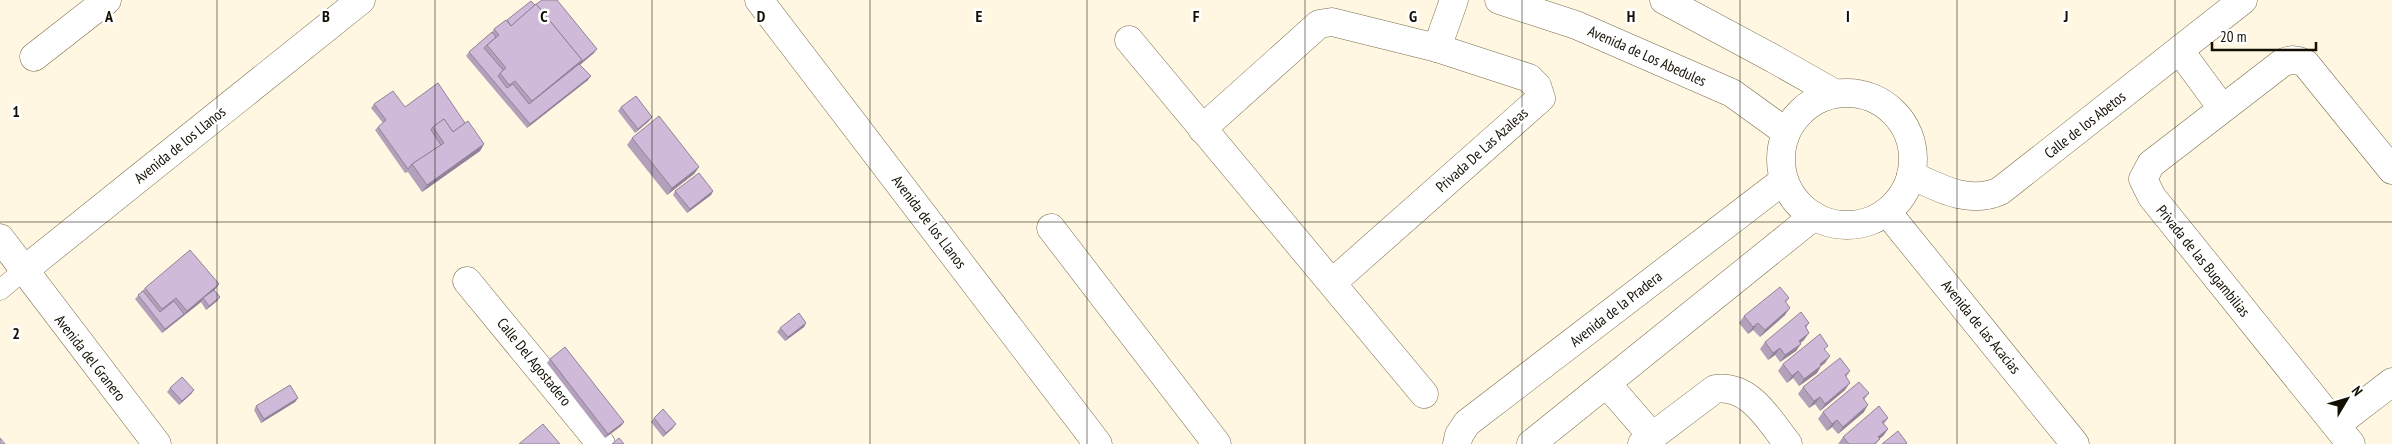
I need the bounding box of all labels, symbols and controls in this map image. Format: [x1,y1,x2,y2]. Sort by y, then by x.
text: A [104,6,114,26]
text: B [322,6,330,26]
text: C [540,6,548,26]
text: D [757,6,766,26]
text: E [976,6,983,26]
text: F [1193,6,1200,26]
text: G [1409,6,1417,26]
text: H [1627,6,1635,26]
text: I [1846,6,1850,26]
text: J [2063,6,2068,26]
scale bar [2212,20,2316,52]
street label: Avenida de Los Abedules [1585,21,1709,90]
text: 20 m [2220,27,2246,46]
street label: Calle de los Abetos [2040,87,2129,162]
text: 1 [12,101,20,121]
street label: Avenida de los Llanos [130,102,229,187]
street label: Privada De Las Azaleas [1432,103,1532,196]
street label: Avenida de los Llanos [888,171,971,272]
street label: Privada de las Bugambilias [2153,201,2254,320]
street label: Avenida de la Pradera [1566,267,1666,351]
street label: Avenida de las Acacias [1938,276,2025,377]
street label: Avenida del Granero [51,311,130,405]
street label: Calle Del Agostadero [493,314,576,410]
text: 2 [12,323,20,343]
north arrow [2322,374,2372,424]
text: N [2348,382,2367,400]

